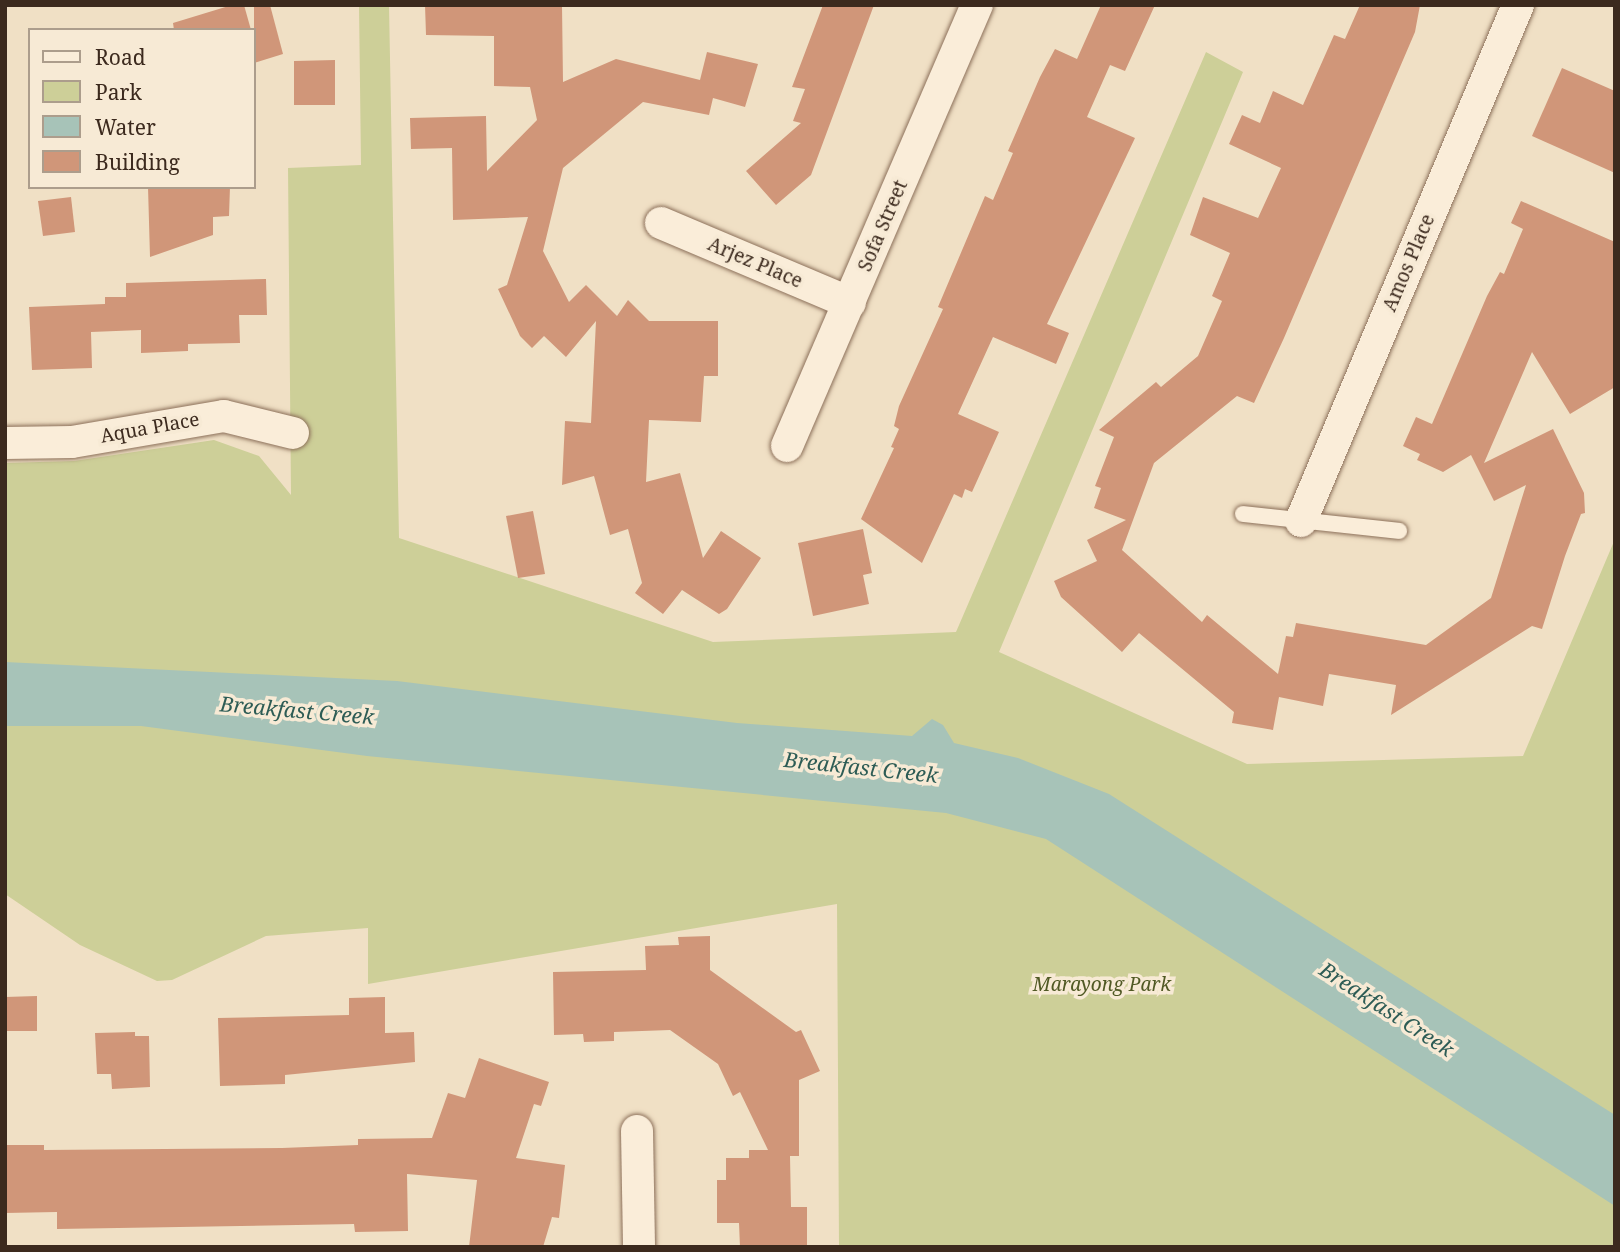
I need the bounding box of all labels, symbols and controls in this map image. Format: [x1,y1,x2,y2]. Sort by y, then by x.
legend [28,28,256,189]
text: Road [95,43,146,71]
text: Park [95,78,142,106]
text: Water [95,113,156,141]
text: Building [95,148,180,176]
street label: Sofa Street [854,177,912,275]
street label: Amos Place [1378,211,1440,315]
street label: Arjez Place [704,233,806,293]
street label: Aqua Place [99,408,201,448]
water label: Breakfast Creek [219,691,375,729]
water label: Breakfast Creek [783,746,939,788]
water label: Breakfast Creek [1315,956,1459,1062]
park label: Marayong Park [1033,974,1171,996]

